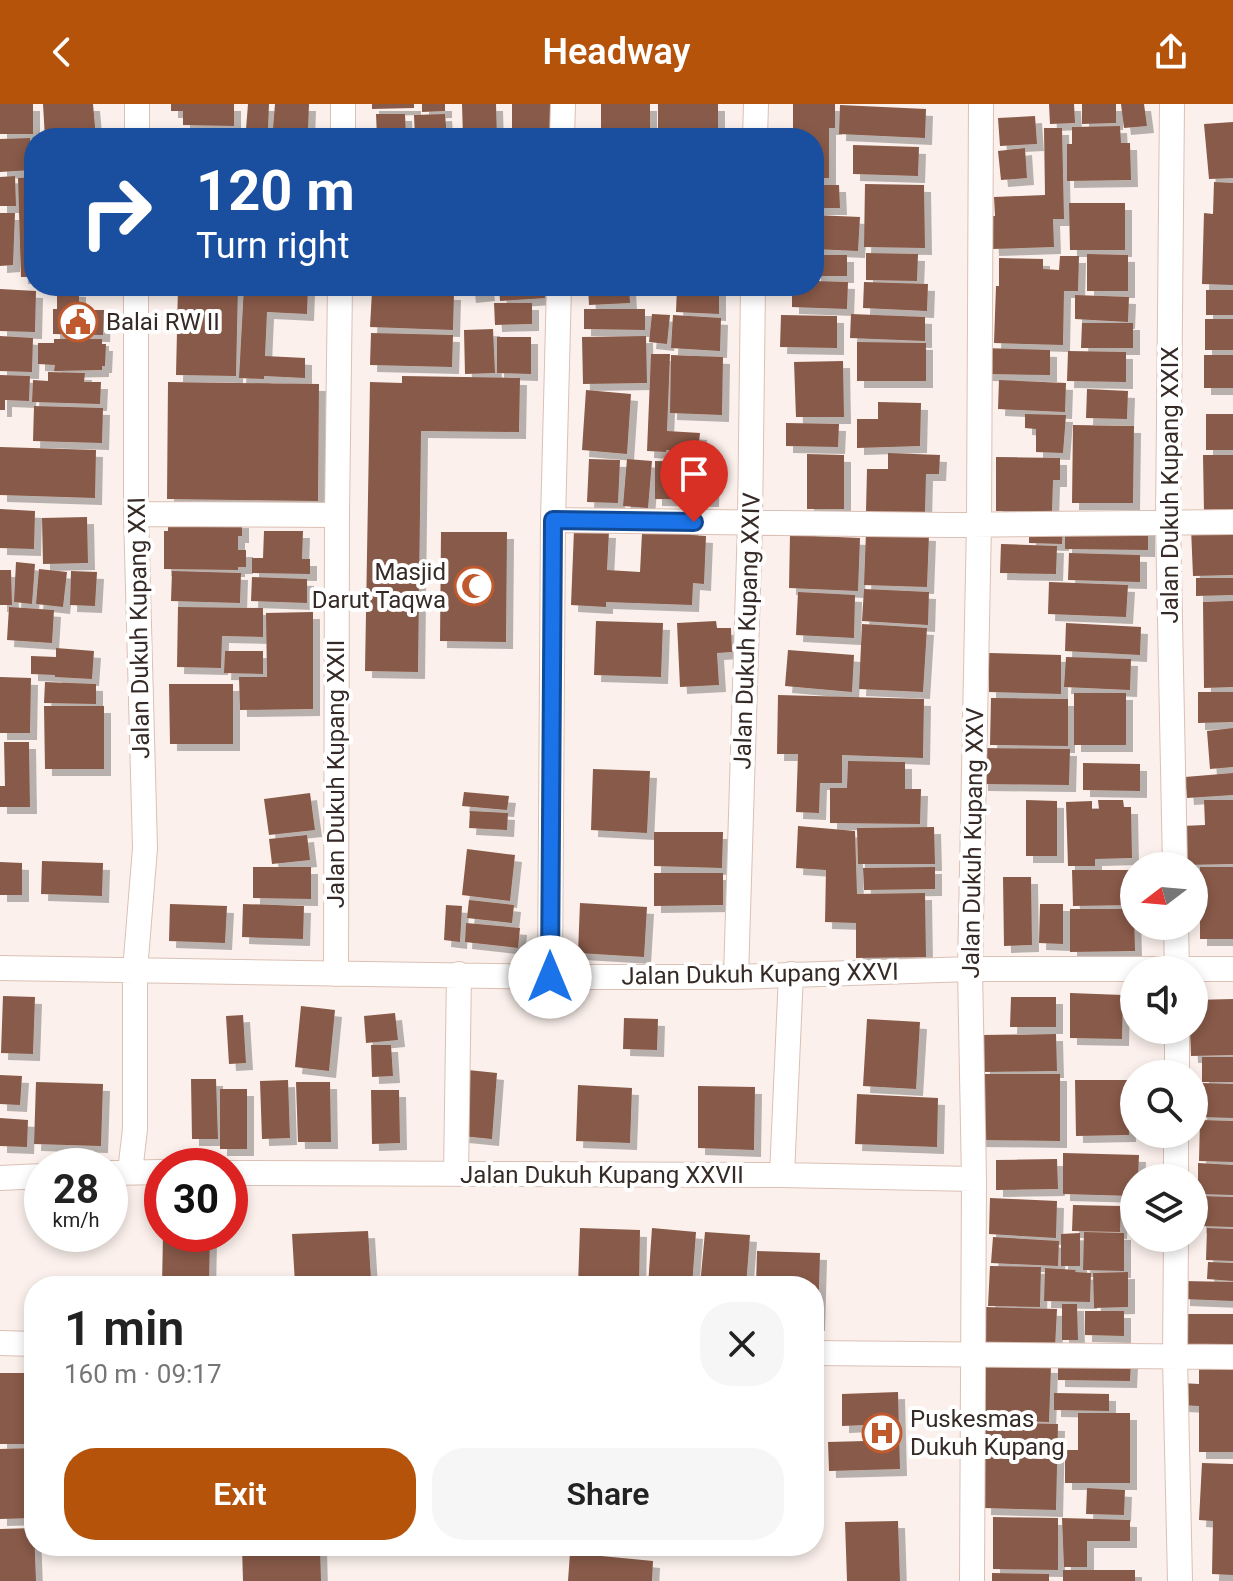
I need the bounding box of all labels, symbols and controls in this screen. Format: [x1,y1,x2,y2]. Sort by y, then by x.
icon: back [40,30,84,74]
icon: share [1149,30,1193,74]
text: Headway [543,31,691,73]
text: 120 m [196,158,355,224]
icon: right [64,160,168,264]
text: Turn right [196,225,349,267]
public building icon: Balai RW II [57,301,99,343]
place label: Balai RW II [106,308,220,336]
street label: Jalan Dukuh Kupang XXIX [1156,346,1184,624]
pin [660,440,728,522]
icon: arrive [672,452,716,496]
street label: Jalan Dukuh Kupang XXIV [728,492,766,770]
street label: Jalan Dukuh Kupang XXI [123,497,155,759]
place label: Masjid Darut Taqwa [312,558,446,614]
mosque icon: Masjid Darut Taqwa [453,565,495,607]
street label: Jalan Dukuh Kupang XXII [322,640,350,908]
street label: Jalan Dukuh Kupang XXV [957,707,989,979]
north arrow [1120,852,1208,940]
map controls [1120,852,1208,1252]
position arrow [508,935,592,1019]
button: sound [1120,956,1208,1044]
street label: Jalan Dukuh Kupang XXVI [621,958,899,990]
button: search [1120,1060,1208,1148]
speed limit sign: 30 [144,1148,248,1252]
street label: Jalan Dukuh Kupang XXVII [460,1161,744,1189]
button: layers [1120,1164,1208,1252]
text: 28 [53,1166,99,1213]
text: km/h [53,1208,99,1232]
text: 1 min [64,1300,184,1357]
button: close [700,1302,784,1386]
text: 160 m · 09:17 [64,1359,222,1389]
place label: Puskesmas Dukuh Kupang [910,1405,1065,1461]
hospital icon: Puskesmas Dukuh Kupang [861,1412,903,1454]
button: Exit [64,1448,416,1540]
button: Share [432,1448,784,1540]

